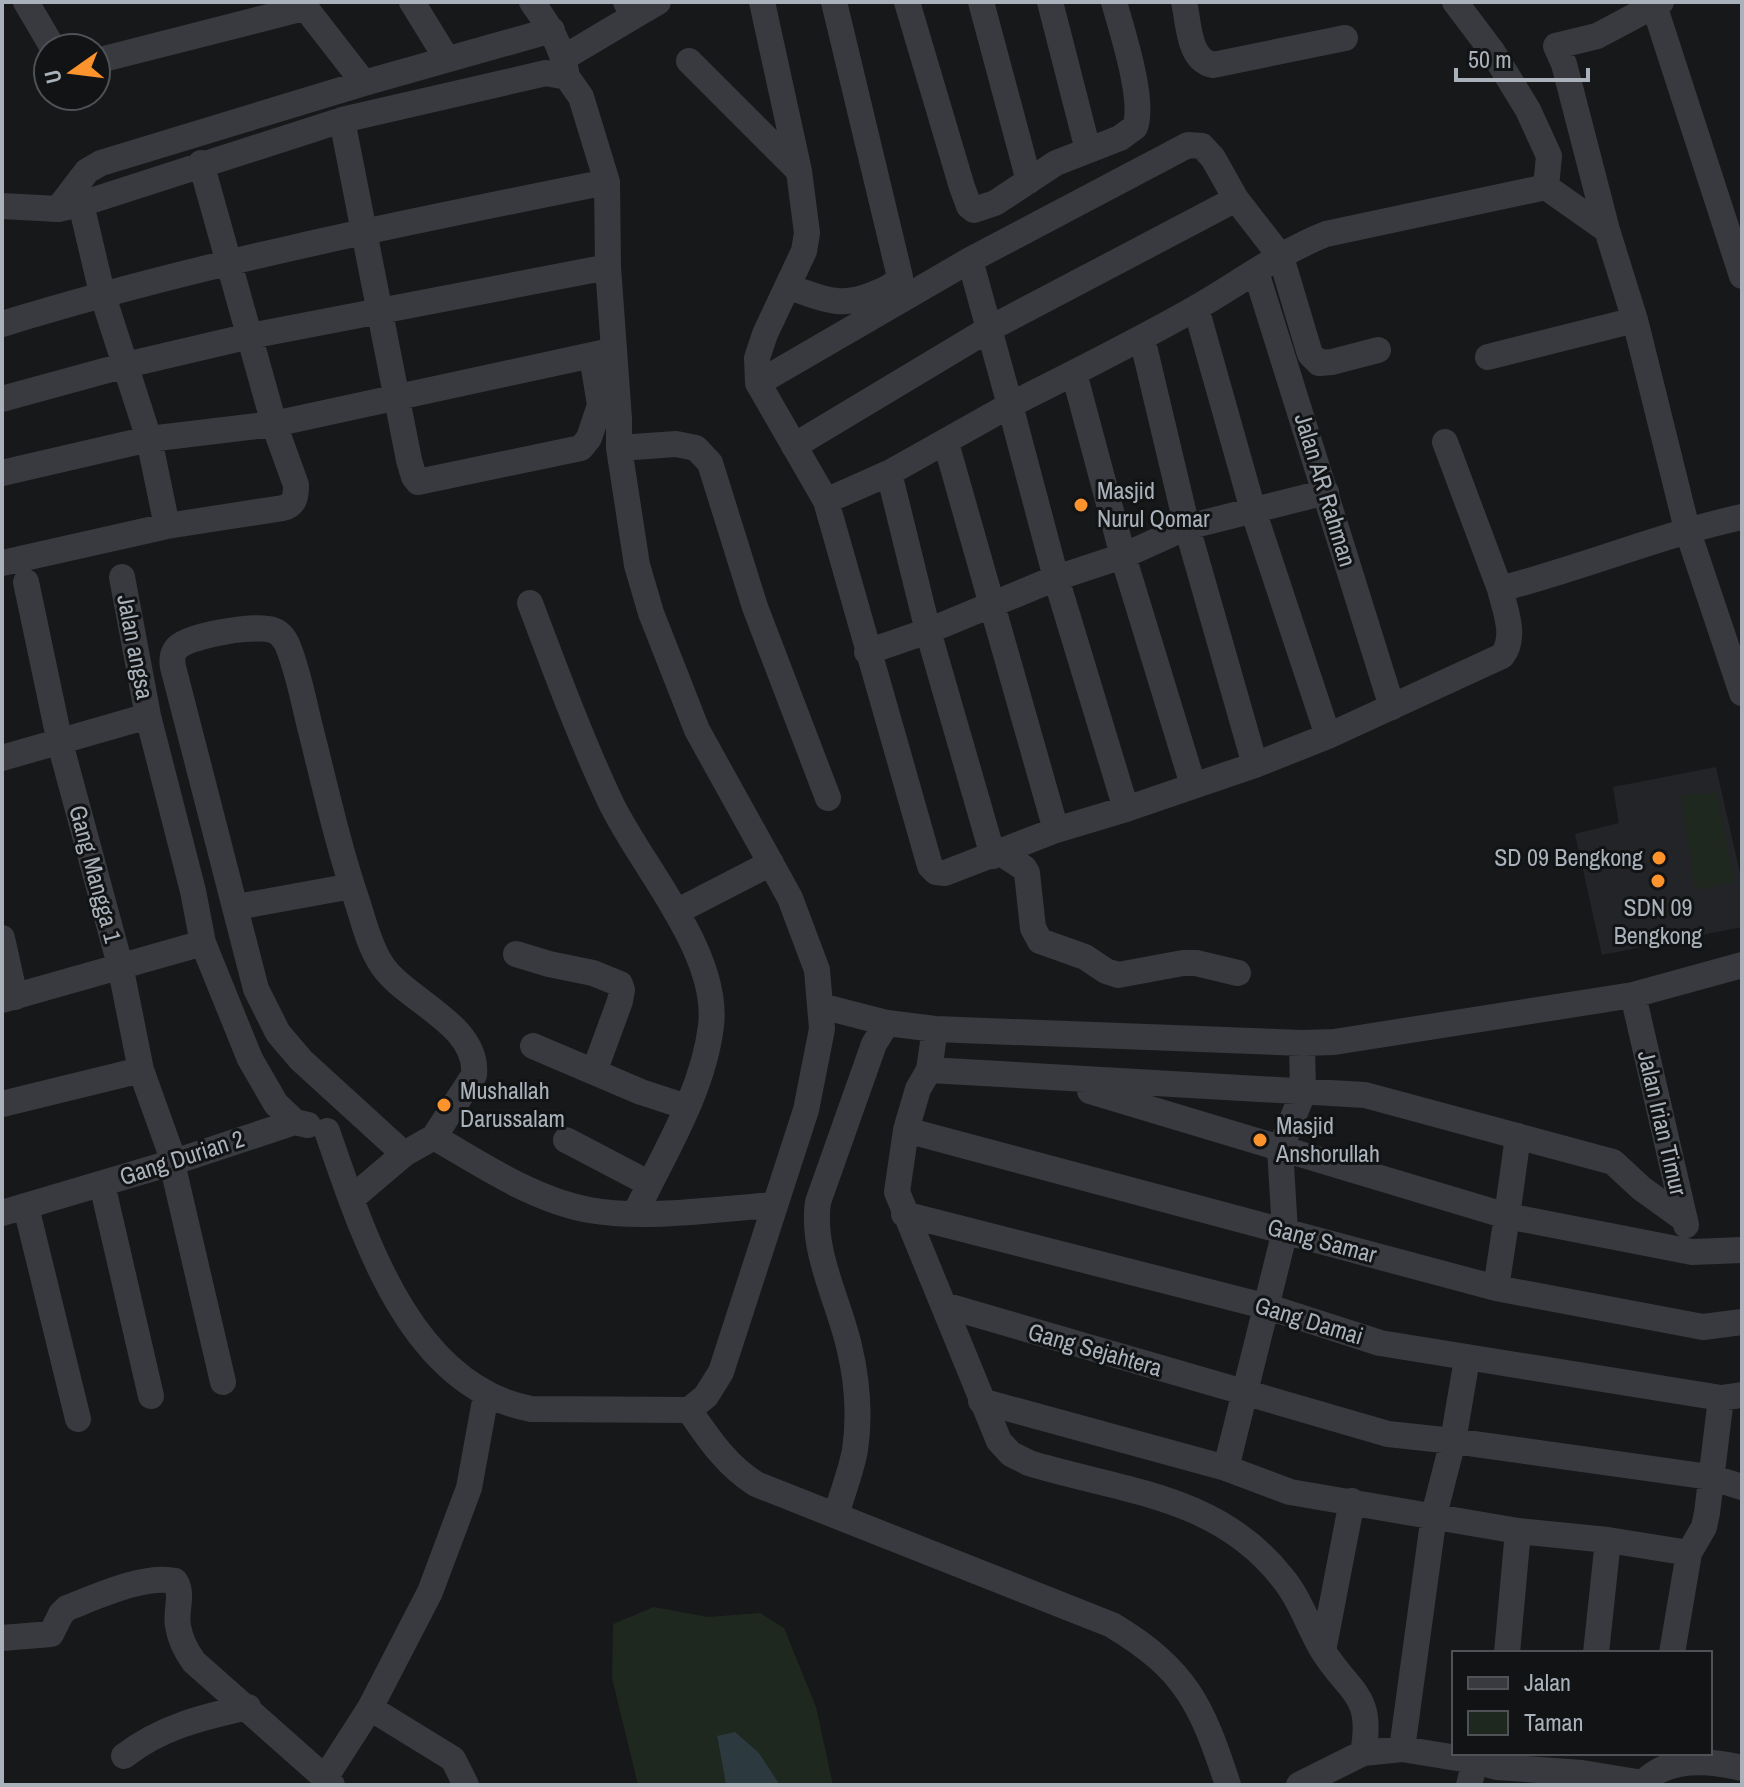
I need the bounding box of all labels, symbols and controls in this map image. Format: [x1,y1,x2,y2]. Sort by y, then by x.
north arrow [32,32,112,112]
scale bar [1456,32,1588,82]
text: 50 m [1468,43,1512,75]
text: U [36,67,69,87]
street label: Jalan AR Rahman [1287,409,1364,570]
place label: Masjid Nurul Qomar [1097,474,1210,534]
marker: Masjid Nurul Qomar [1072,496,1090,514]
street label: Jalan angsa [110,592,162,702]
street label: Gang Mangga 1 [62,801,130,946]
place label: SD 09 Bengkong [1494,841,1643,873]
marker: SD 09 Bengkong [1650,849,1668,867]
marker: SDN 09 Bengkong [1649,872,1667,890]
place label: SDN 09 Bengkong [1614,891,1702,951]
street label: Jalan Irian Timur [1631,1047,1695,1199]
place label: Mushallah Darussalam [460,1074,565,1134]
marker: Mushallah Darussalam [435,1096,453,1114]
place label: Masjid Anshorullah [1275,1109,1380,1169]
street label: Gang Durian 2 [115,1122,248,1192]
marker: Masjid Anshorullah [1251,1131,1269,1149]
street label: Gang Samar [1264,1210,1381,1270]
street label: Gang Damai [1251,1288,1367,1352]
street label: Gang Sejahtera [1025,1315,1166,1383]
legend [1452,1651,1712,1755]
text: Jalan [1524,1666,1571,1698]
text: Taman [1524,1706,1583,1738]

